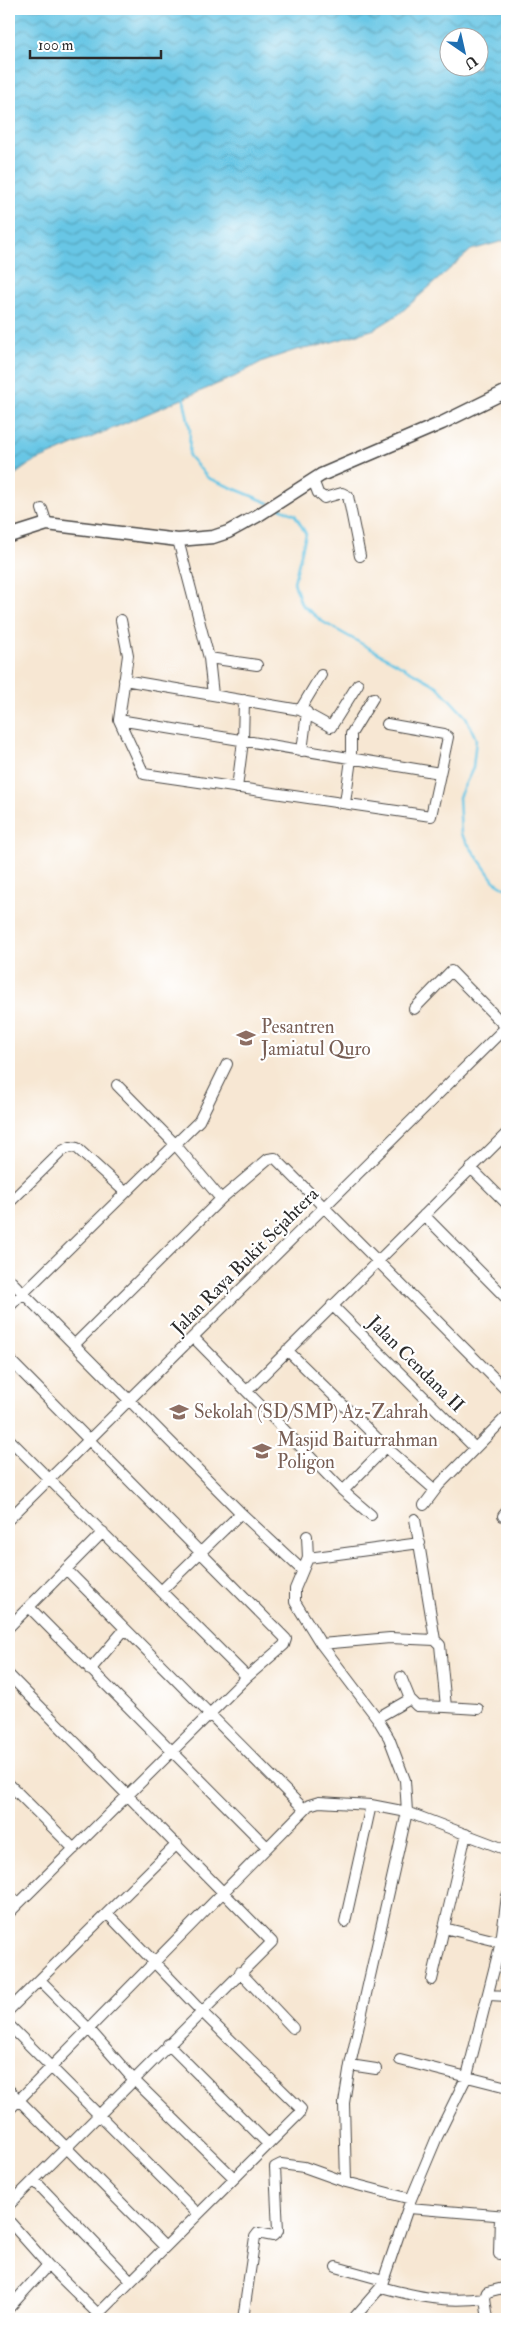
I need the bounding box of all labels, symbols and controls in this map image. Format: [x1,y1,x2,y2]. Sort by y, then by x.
scale bar [30,28,161,60]
north arrow [438,28,488,78]
text: 100 m [38,36,74,55]
text: U [461,52,481,73]
place label: Pesantren Jamiatul Quro [260,1015,371,1061]
school or university icon: Pesantren Jamiatul Quro [235,1027,257,1049]
street label: Jalan Raya Bukit Sejahtera [165,1182,324,1341]
street label: Jalan Cendana II [362,1310,469,1417]
place label: Sekolah (SD/SMP) Az-Zahrah [194,1400,429,1424]
school or university icon: Sekolah (SD/SMP) Az-Zahrah [168,1401,190,1423]
place label: Masjid Baiturrahman Poligon [277,1428,438,1474]
school or university icon: Masjid Baiturrahman Poligon [251,1440,273,1462]

